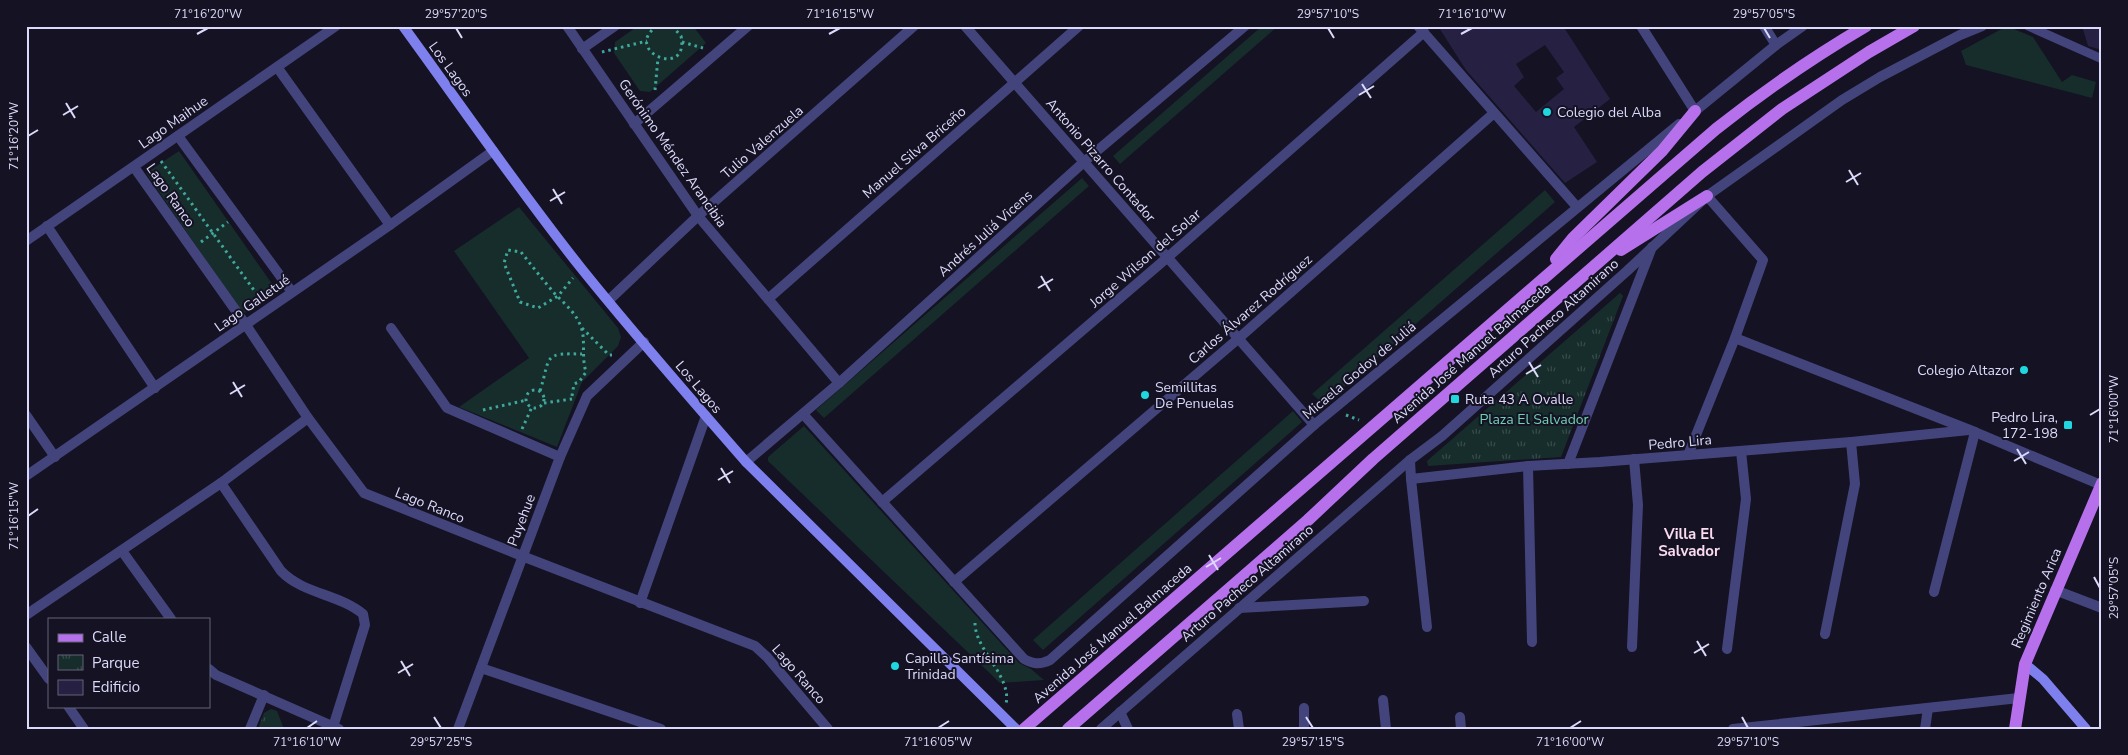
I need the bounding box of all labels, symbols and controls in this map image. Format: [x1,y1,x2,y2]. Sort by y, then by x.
text: 71°16'20"W [174,6,242,22]
text: 29°57'20"S [425,6,487,22]
text: 71°16'15"W [806,6,874,22]
text: 29°57'10"S [1297,6,1359,22]
text: 71°16'10"W [1438,6,1506,22]
text: 29°57'05"S [1733,6,1795,22]
street label: Los Lagos [424,38,477,101]
street label: Gerónimo Méndez Arancibia [614,75,731,231]
street label: Lago Maihue [135,92,212,153]
street label: Antonio Pizarro Contador [1041,94,1160,226]
street label: Tulio Valenzuela [717,101,807,183]
text: 71°16'20"W [6,102,22,170]
street label: Manuel Silva Briceño [858,102,970,203]
place label: Colegio del Alba [1557,103,1661,122]
marker: Colegio del Alba [1541,106,1553,118]
street label: Lago Ranco [142,160,200,231]
street label: Andrés Juliá Vicens [934,186,1037,281]
street label: Jorge Wilson del Solar [1085,205,1205,313]
street label: Carlos Álvarez Rodríguez [1184,250,1317,368]
street label: Arturo Pacheco Altamirano [1484,254,1623,382]
street label: Lago Galletué [211,270,294,336]
street label: Avenida José Manuel Balmaceda [1388,279,1555,428]
street label: Micaela Godoy de Juliá [1299,317,1420,424]
street label: Los Lagos [671,357,726,418]
place label: Colegio Altazor [1917,361,2014,380]
marker: Colegio Altazor [2018,364,2030,376]
text: 71°16'00"W [2106,375,2122,443]
place label: Semillitas De Penuelas [1155,378,1234,413]
marker: Semillitas De Penuelas [1139,389,1151,401]
place label: Ruta 43 A Ovalle [1465,390,1573,409]
marker: Ruta 43 A Ovalle [1449,393,1461,405]
place label: Pedro Lira, 172-198 [1991,408,2058,443]
park label: Plaza El Salvador [1479,410,1589,429]
marker: Pedro Lira, 172-198 [2062,419,2074,431]
street label: Pedro Lira [1647,430,1713,455]
text: 71°16'15"W [6,482,22,550]
street label: Lago Ranco [392,483,468,528]
street label: Puyehue [503,491,540,549]
street label: Arturo Pacheco Altamirano [1177,520,1318,646]
district label: Villa El Salvador [1658,524,1720,561]
street label: Regimiento Arica [2007,545,2066,651]
text: 29°57'05"S [2106,557,2122,619]
street label: Avenida José Manuel Balmaceda [1029,559,1196,708]
legend [48,618,210,708]
text: Calle [92,627,127,647]
street label: Lago Ranco [767,640,830,708]
place label: Capilla Santísima Trinidad [905,649,1014,684]
text: Parque [92,653,140,673]
marker: Capilla Santísima Trinidad [889,660,901,672]
text: Edificio [92,677,140,697]
text: 71°16'10"W [273,734,341,750]
text: 29°57'25"S [410,734,472,750]
text: 71°16'05"W [904,734,972,750]
text: 29°57'15"S [1282,734,1344,750]
text: 71°16'00"W [1536,734,1604,750]
text: 29°57'10"S [1717,734,1779,750]

